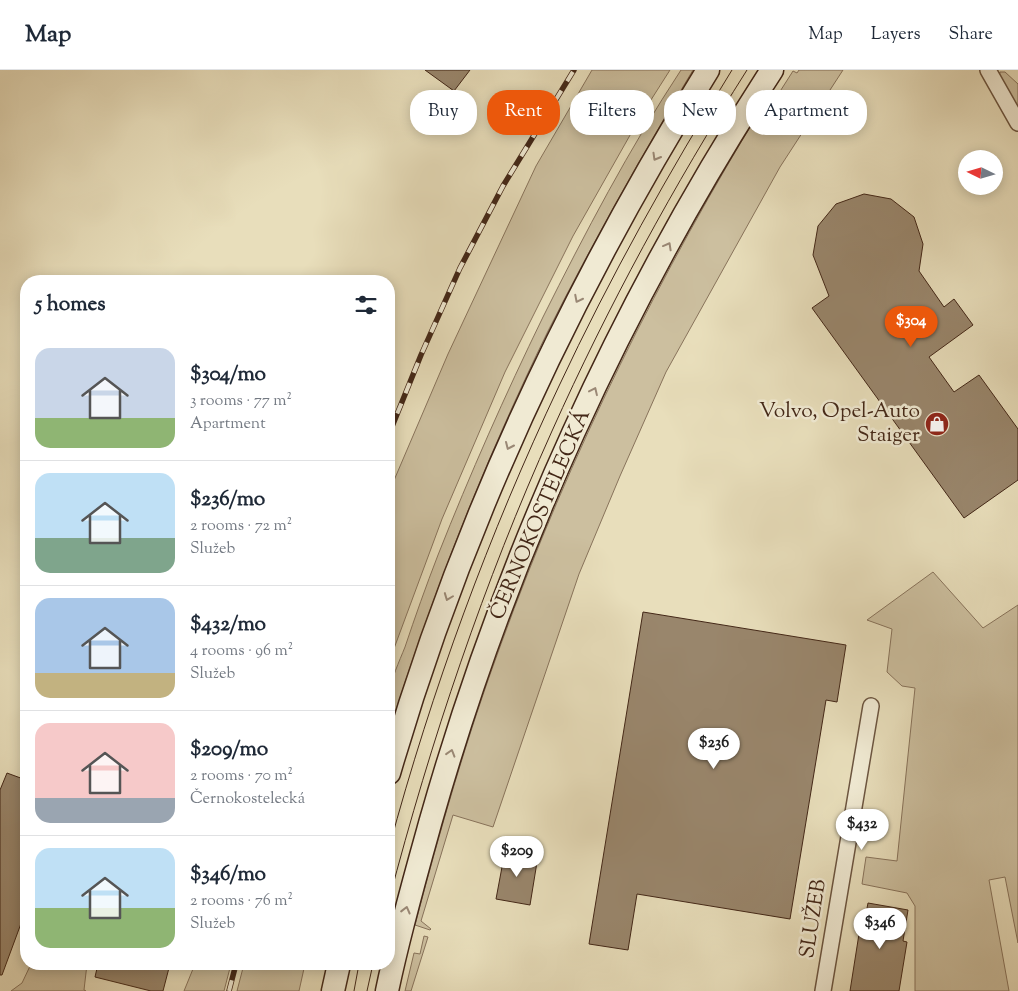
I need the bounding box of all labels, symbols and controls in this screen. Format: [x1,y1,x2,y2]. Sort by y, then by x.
text: Map [25,18,71,52]
text: Map [808,22,843,48]
text: Layers [871,22,921,48]
text: Share [949,22,993,48]
chip: Buy [410,90,477,135]
chip: Rent [487,90,560,135]
chip: Filters [570,90,654,135]
chip: New [664,90,736,135]
chip: Apartment [746,90,867,135]
north arrow [958,150,1002,195]
map controls [958,150,1003,195]
one-way arrow [652,151,662,160]
one-way arrow [661,242,671,251]
text: 5 homes [35,290,105,320]
icon: filters [352,291,380,319]
one-way arrow [574,294,584,303]
pin: $304 [881,306,941,348]
text: $304 [896,310,926,333]
text: $304/mo [190,360,266,390]
icon: home [75,368,135,428]
one-way arrow [587,387,598,396]
text: 3 rooms · 77 m² [190,390,292,413]
place label: Volvo, Opel-Auto Staiger [759,397,920,451]
street label: ČERNOKOSTELECKÁ [483,405,599,625]
shop icon: Volvo, Opel-Auto Staiger [924,411,950,437]
text: Apartment [190,413,266,436]
one-way arrow [504,441,515,450]
text: $236/mo [190,485,265,515]
icon: home [75,493,135,553]
text: 2 rooms · 72 m² [190,515,292,538]
text: Služeb [190,538,235,561]
one-way arrow [444,592,454,601]
text: $432/mo [190,610,266,640]
icon: home [75,618,135,678]
text: 4 rooms · 96 m² [190,640,293,663]
text: Služeb [190,663,235,686]
pin: $236 [684,728,744,770]
text: $236 [699,732,729,755]
text: $209/mo [190,735,268,765]
icon: home [75,743,135,803]
one-way arrow [445,750,455,758]
text: 2 rooms · 70 m² [190,765,293,788]
text: Černokostelecká [190,788,305,811]
pin: $432 [832,808,892,851]
text: $432 [847,813,877,836]
pin: $209 [487,836,547,878]
text: $209 [501,840,533,863]
text: $346/mo [190,860,266,890]
icon: home [75,868,135,928]
street label: SLUŽEB [793,877,835,961]
text: 2 rooms · 76 m² [190,890,293,913]
one-way arrow [401,906,411,914]
pin: $346 [850,908,910,950]
text: $346 [865,912,895,935]
text: Služeb [190,913,235,936]

